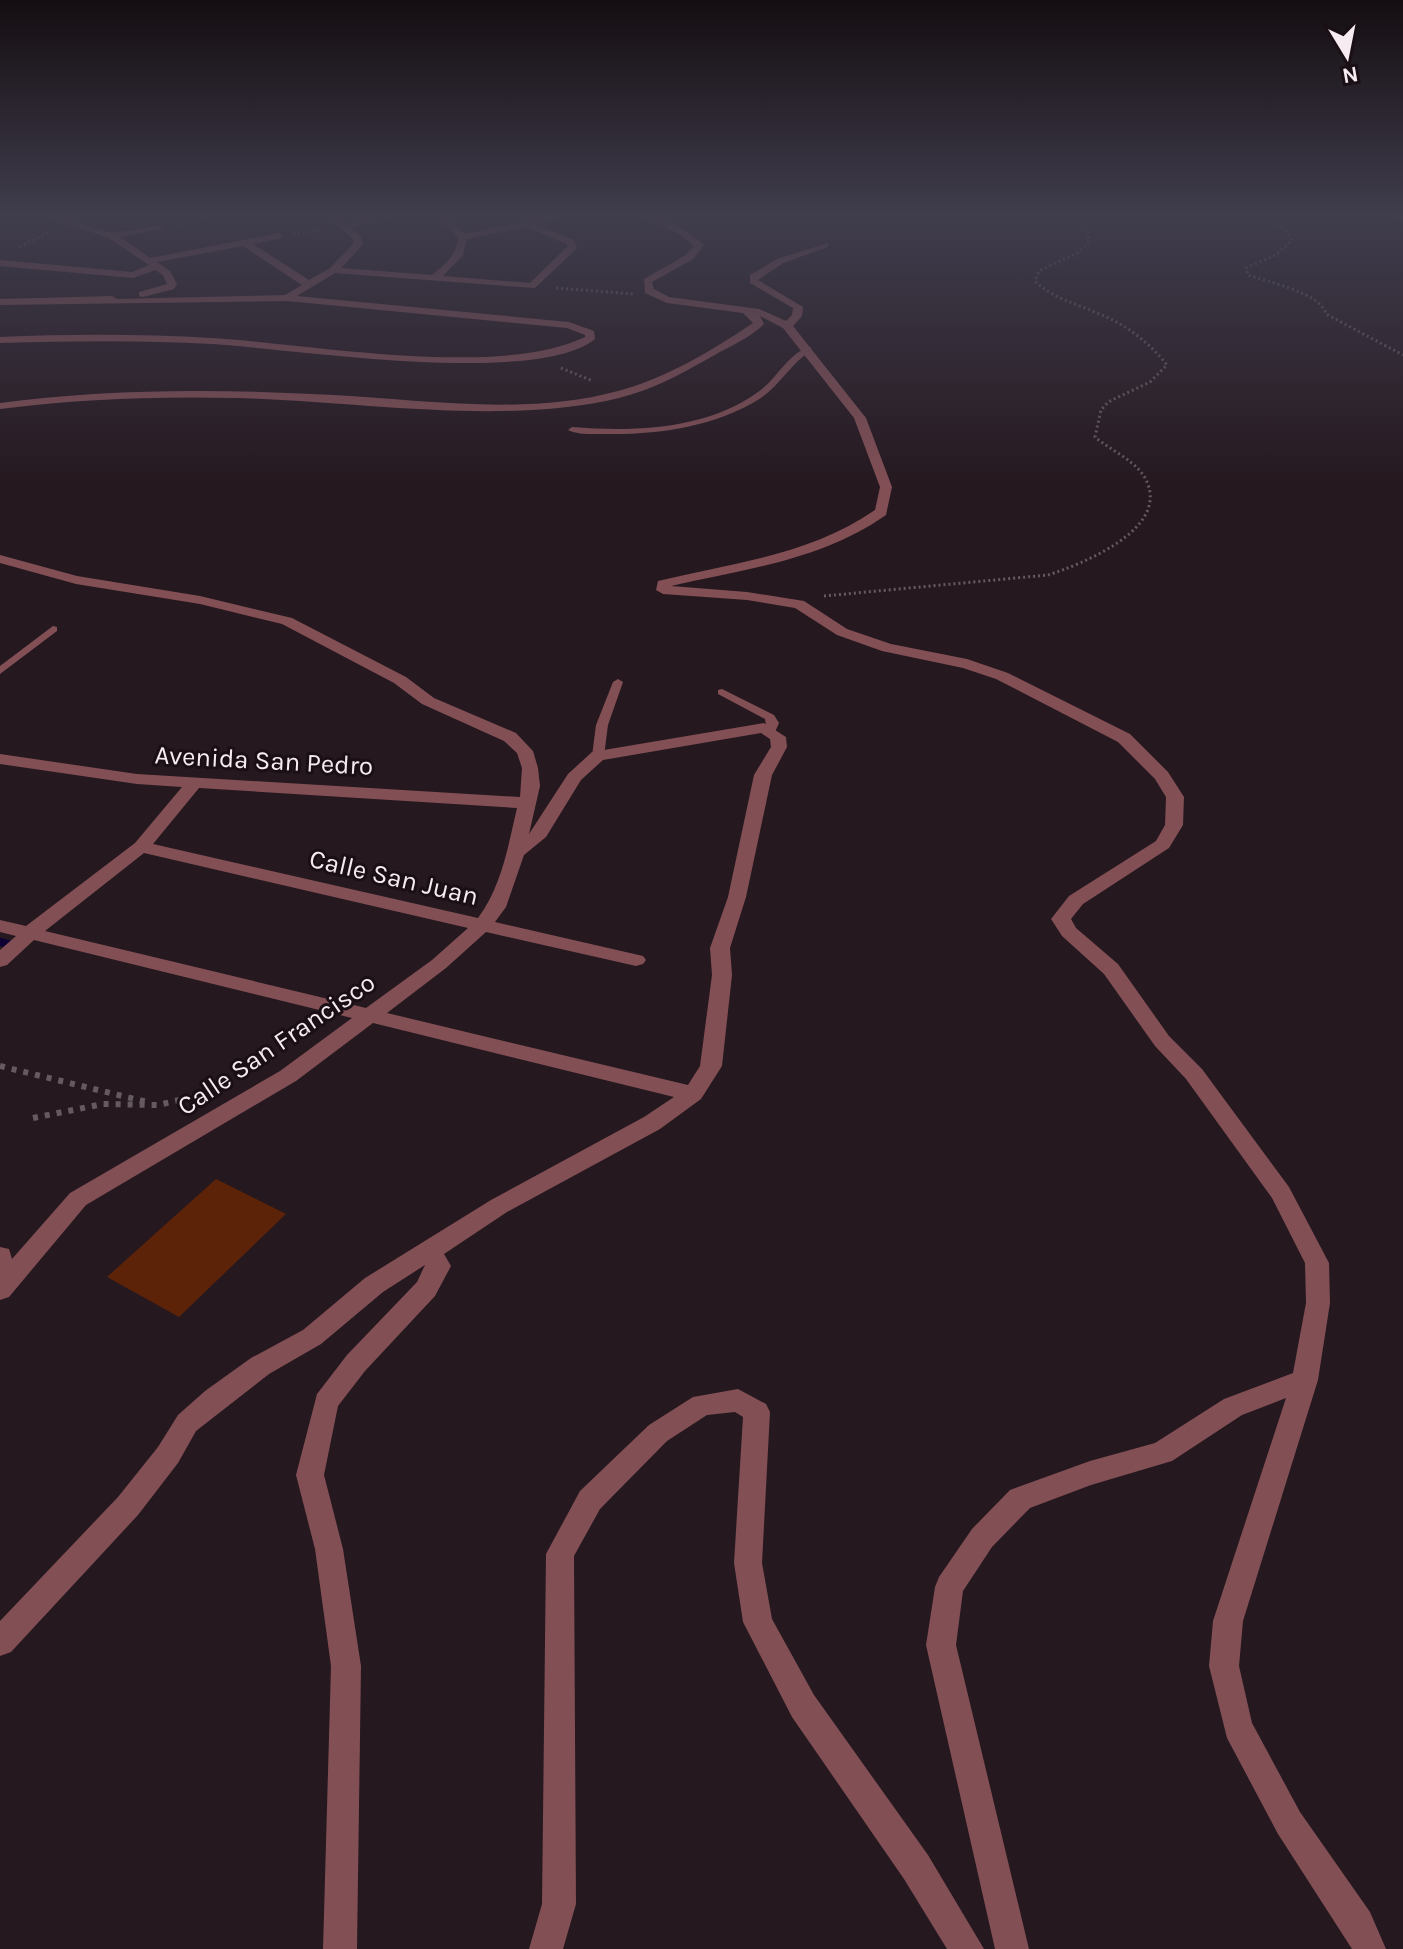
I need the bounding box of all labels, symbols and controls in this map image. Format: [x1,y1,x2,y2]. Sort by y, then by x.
north arrow [1307,16,1387,96]
text: N [1340,61,1360,89]
street label: Avenida San Pedro [154,739,374,782]
street label: Calle San Juan [306,843,481,912]
street label: Calle San Francisco [172,967,381,1122]

